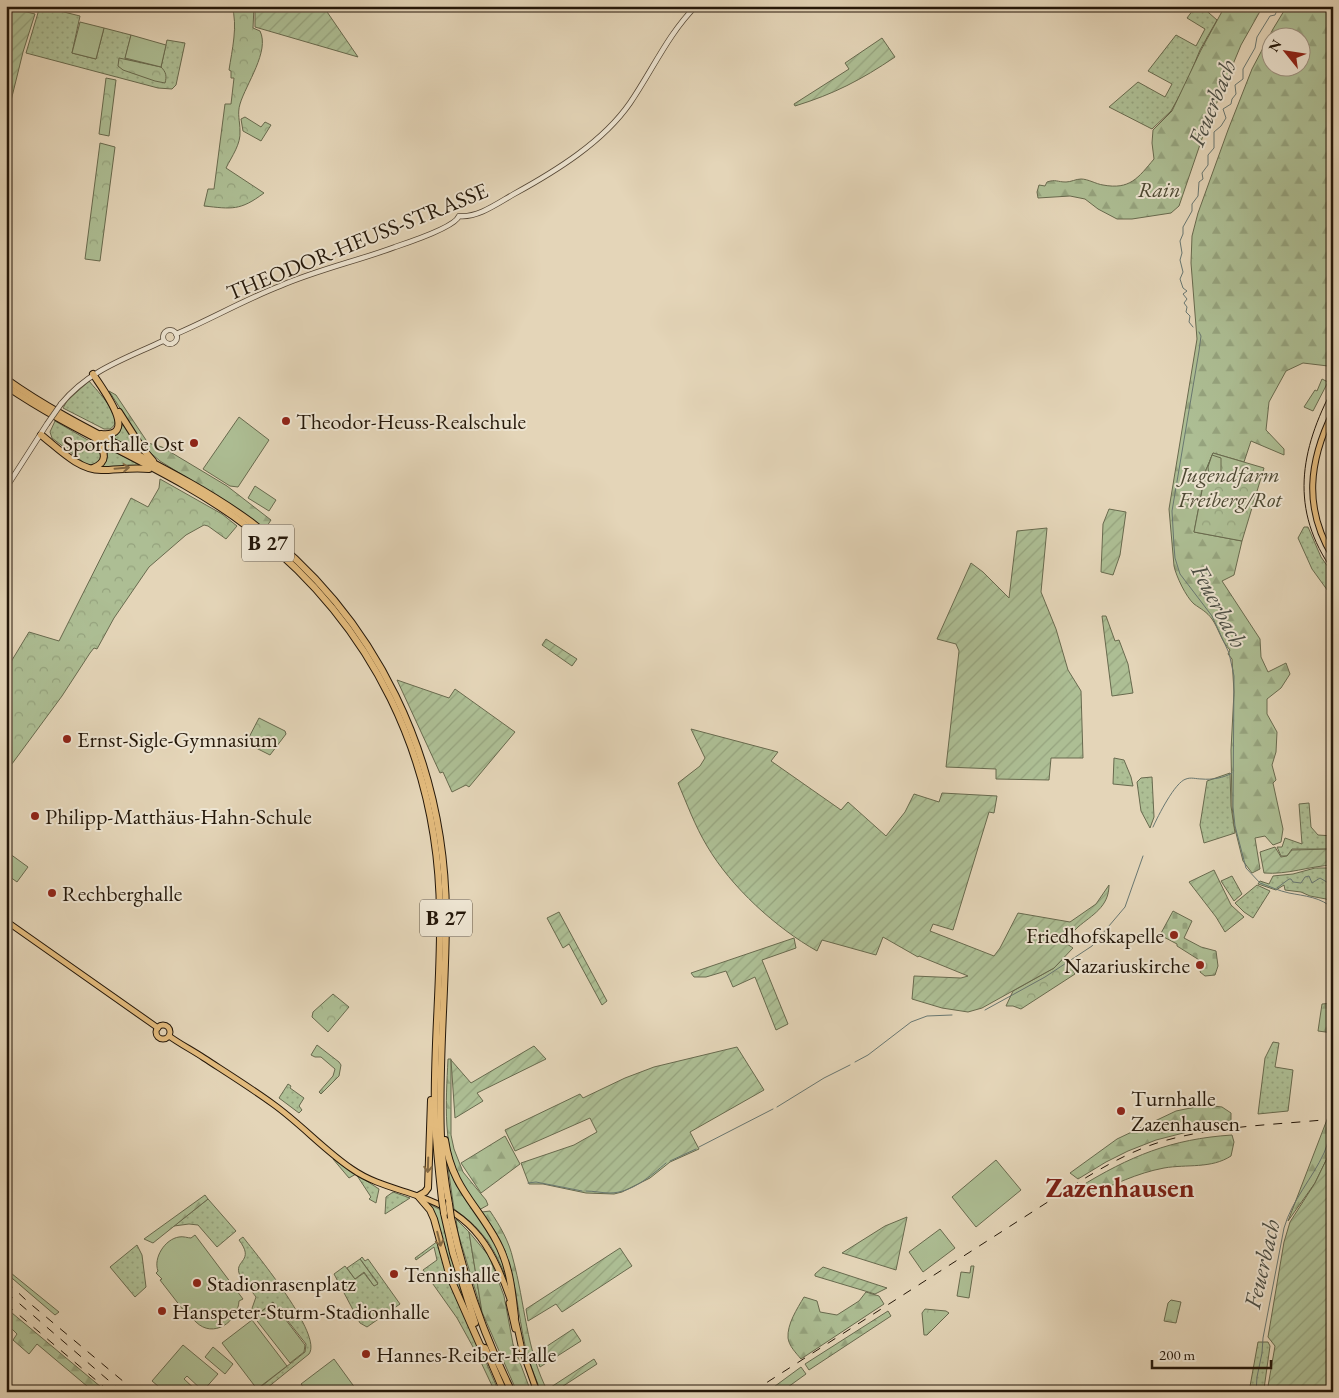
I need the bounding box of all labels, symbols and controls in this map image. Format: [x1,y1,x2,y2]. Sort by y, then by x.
north arrow [1262,28,1312,78]
text: N [1264,36,1286,55]
water label: Feuerbach [1180,55,1243,152]
park label: Rain [1137,175,1181,204]
street label: THEODOR-HEUSS-STRASSE [222,176,492,307]
place label: Theodor-Heuss-Realschule [296,407,527,436]
marker: Theodor-Heuss-Realschule [280,415,292,427]
place label: Sporthalle Ost [63,429,184,458]
marker: Sporthalle Ost [188,437,200,449]
park label: Jugendfarm Freiberg/Rot [1175,460,1283,514]
one-way arrow [114,464,130,473]
road number: B 27 [242,524,294,562]
water label: Feuerbach [1184,558,1255,653]
place label: Ernst-Sigle-Gymnasium [77,725,278,754]
marker: Ernst-Sigle-Gymnasium [61,733,73,745]
place label: Philipp-Matthäus-Hahn-Schule [45,802,312,831]
marker: Philipp-Matthäus-Hahn-Schule [29,810,41,822]
place label: Rechberghalle [62,879,183,908]
marker: Rechberghalle [46,887,58,899]
road number: B 27 [420,900,472,936]
place label: Friedhofskapelle [1026,921,1164,950]
marker: Friedhofskapelle [1168,929,1180,941]
place label: Nazariuskirche [1064,951,1190,980]
marker: Nazariuskirche [1194,959,1206,971]
place label: Turnhalle Zazenhausen [1131,1084,1240,1138]
marker: Turnhalle Zazenhausen [1115,1105,1127,1117]
one-way arrow [424,1157,433,1173]
district label: Zazenhausen [1045,1169,1195,1205]
water label: Feuerbach [1236,1216,1287,1313]
one-way arrow [435,1230,444,1246]
place label: Tennishalle [404,1260,500,1289]
marker: Tennishalle [388,1268,400,1280]
place label: Stadionrasenplatz [207,1269,356,1298]
marker: Stadionrasenplatz [191,1277,203,1289]
place label: Hanspeter-Sturm-Stadionhalle [172,1297,430,1326]
marker: Hanspeter-Sturm-Stadionhalle [156,1305,168,1317]
scale bar [1152,1338,1270,1370]
place label: Hannes-Reiber-Halle [376,1340,557,1369]
text: 200 m [1159,1345,1196,1364]
marker: Hannes-Reiber-Halle [360,1348,372,1360]

